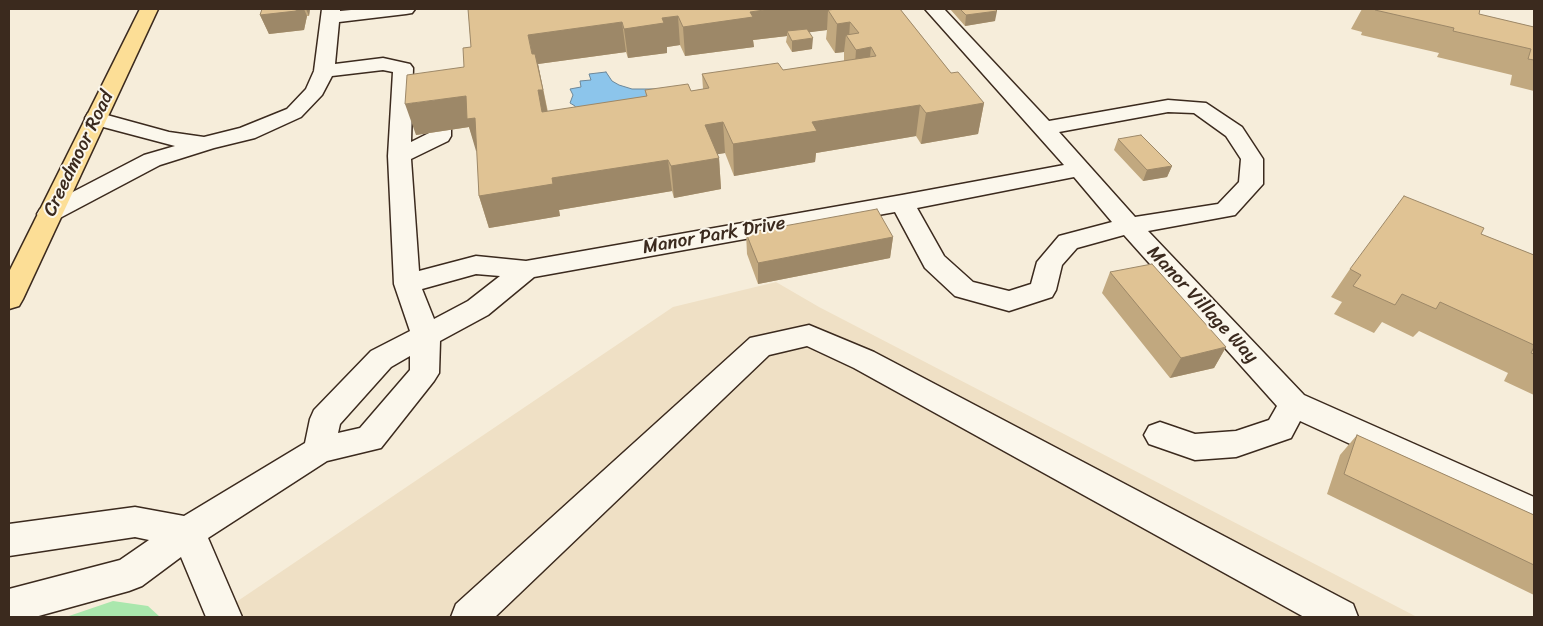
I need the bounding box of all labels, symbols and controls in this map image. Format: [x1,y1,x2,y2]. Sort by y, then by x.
street label: Creedmoor Road [39,88,119,220]
street label: Manor Park Drive [641,212,787,260]
street label: Manor Village Way [1142,242,1262,368]

